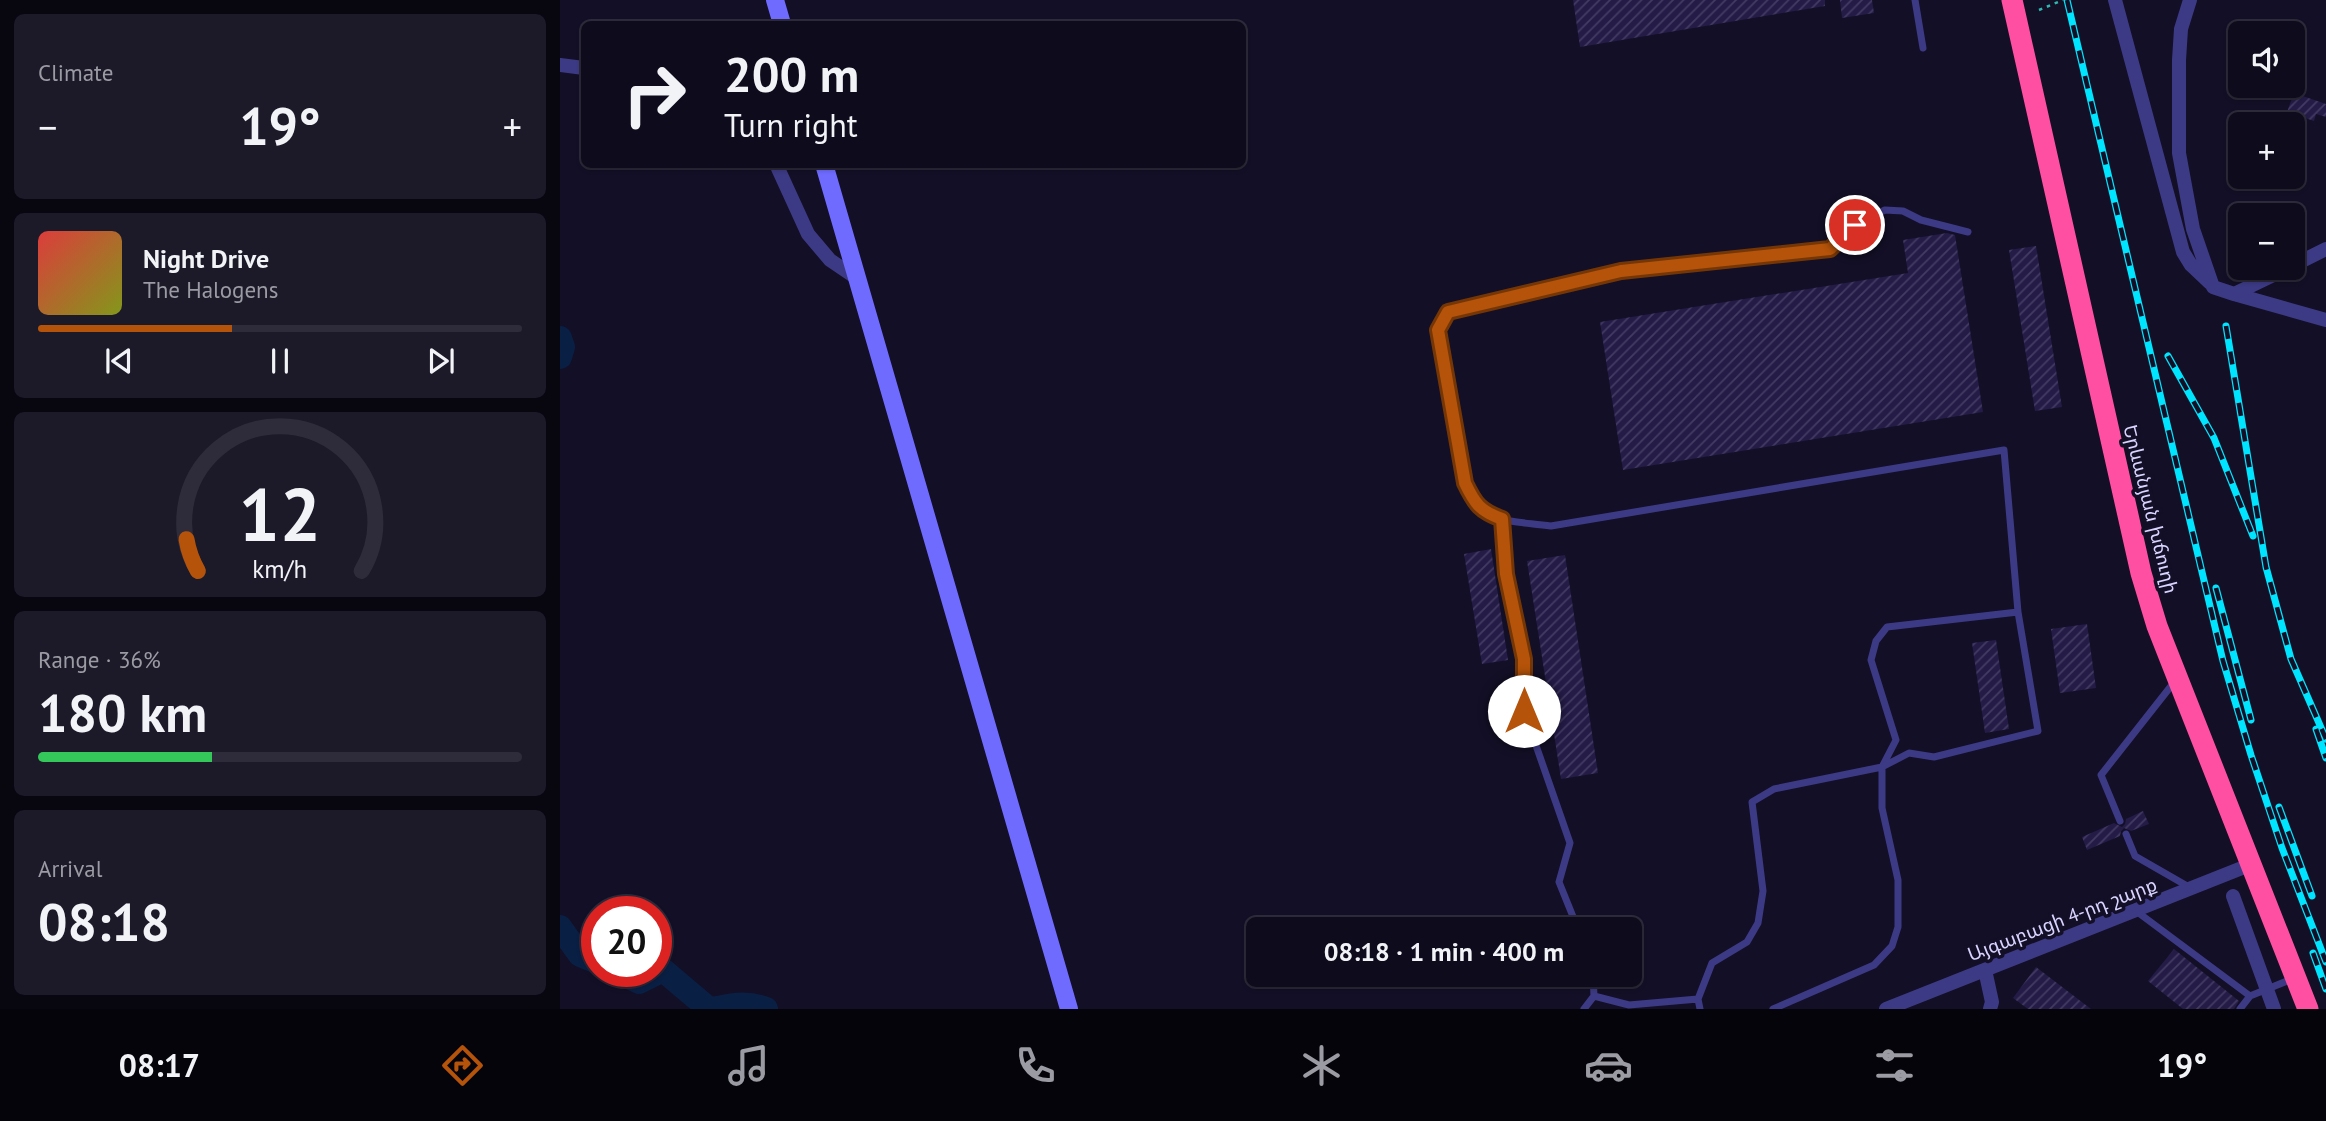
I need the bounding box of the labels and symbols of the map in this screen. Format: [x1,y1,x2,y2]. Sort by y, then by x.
pin [1825,195,1885,255]
street label: Երևանյան խճուղի [2118,422,2184,596]
position arrow [1487,674,1561,748]
street label: Այգաբացի 4-րդ շարք [1964,872,2160,966]
speed limit sign: 20 [581,896,672,987]

